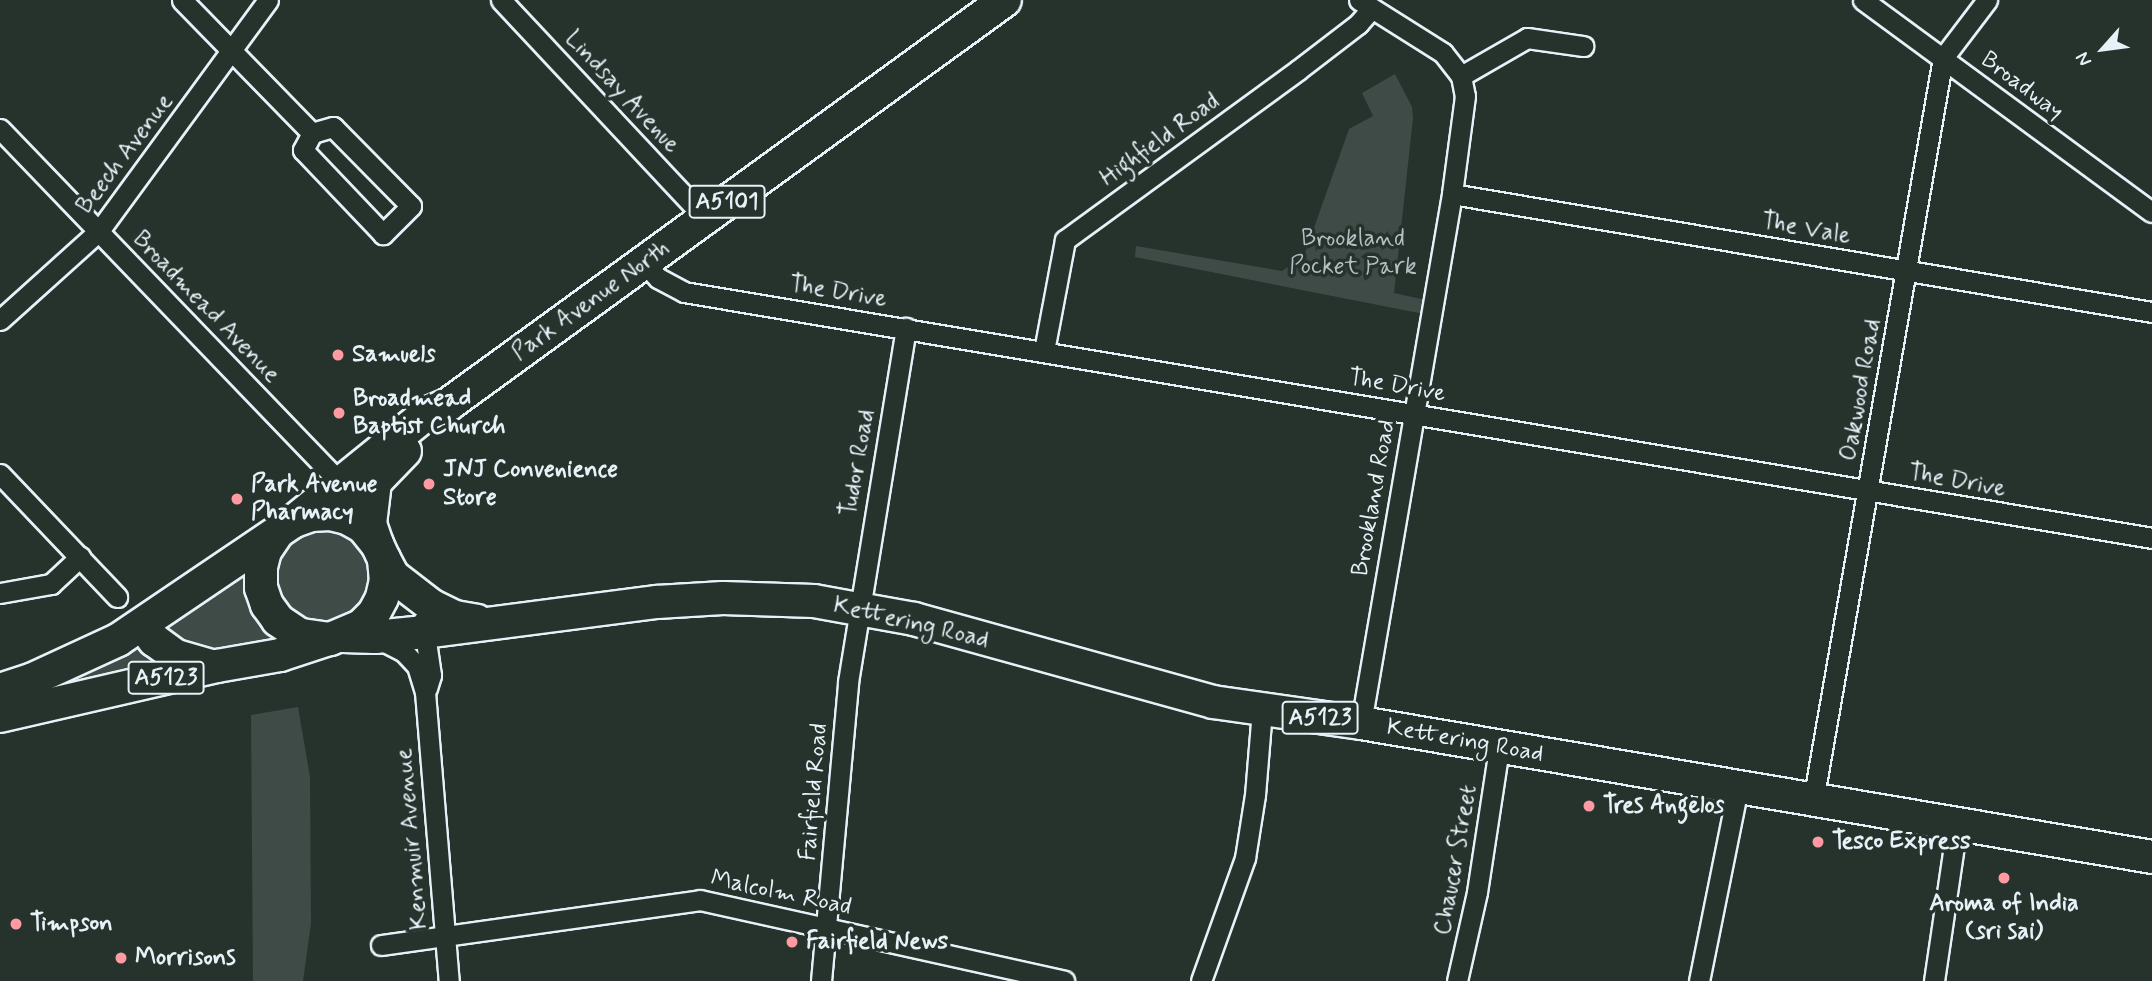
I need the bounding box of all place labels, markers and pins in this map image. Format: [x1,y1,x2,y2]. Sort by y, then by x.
place label: Samuels [352,341,436,369]
marker: Samuels [330,347,346,363]
place label: Broadmead Baptist Church [353,385,505,441]
marker: Broadmead Baptist Church [331,405,347,421]
place label: JNJ Convenience Store [443,456,618,512]
place label: Park Avenue Pharmacy [251,471,380,527]
marker: JNJ Convenience Store [421,476,437,492]
marker: Park Avenue Pharmacy [229,491,245,507]
place label: Tres Angelos [1603,792,1724,820]
marker: Tres Angelos [1581,798,1597,814]
place label: Tesco Express [1832,828,1971,856]
marker: Tesco Express [1810,834,1826,850]
marker: Aroma of India (sri sai) [1996,870,2012,886]
place label: Aroma of India (sri sai) [1926,890,2082,946]
place label: Timpson [30,910,113,938]
marker: Timpson [8,916,24,932]
place label: Fairfield News [806,928,947,956]
marker: Fairfield News [784,934,800,950]
place label: Morrisons [135,944,236,972]
marker: Morrisons [113,950,129,966]

